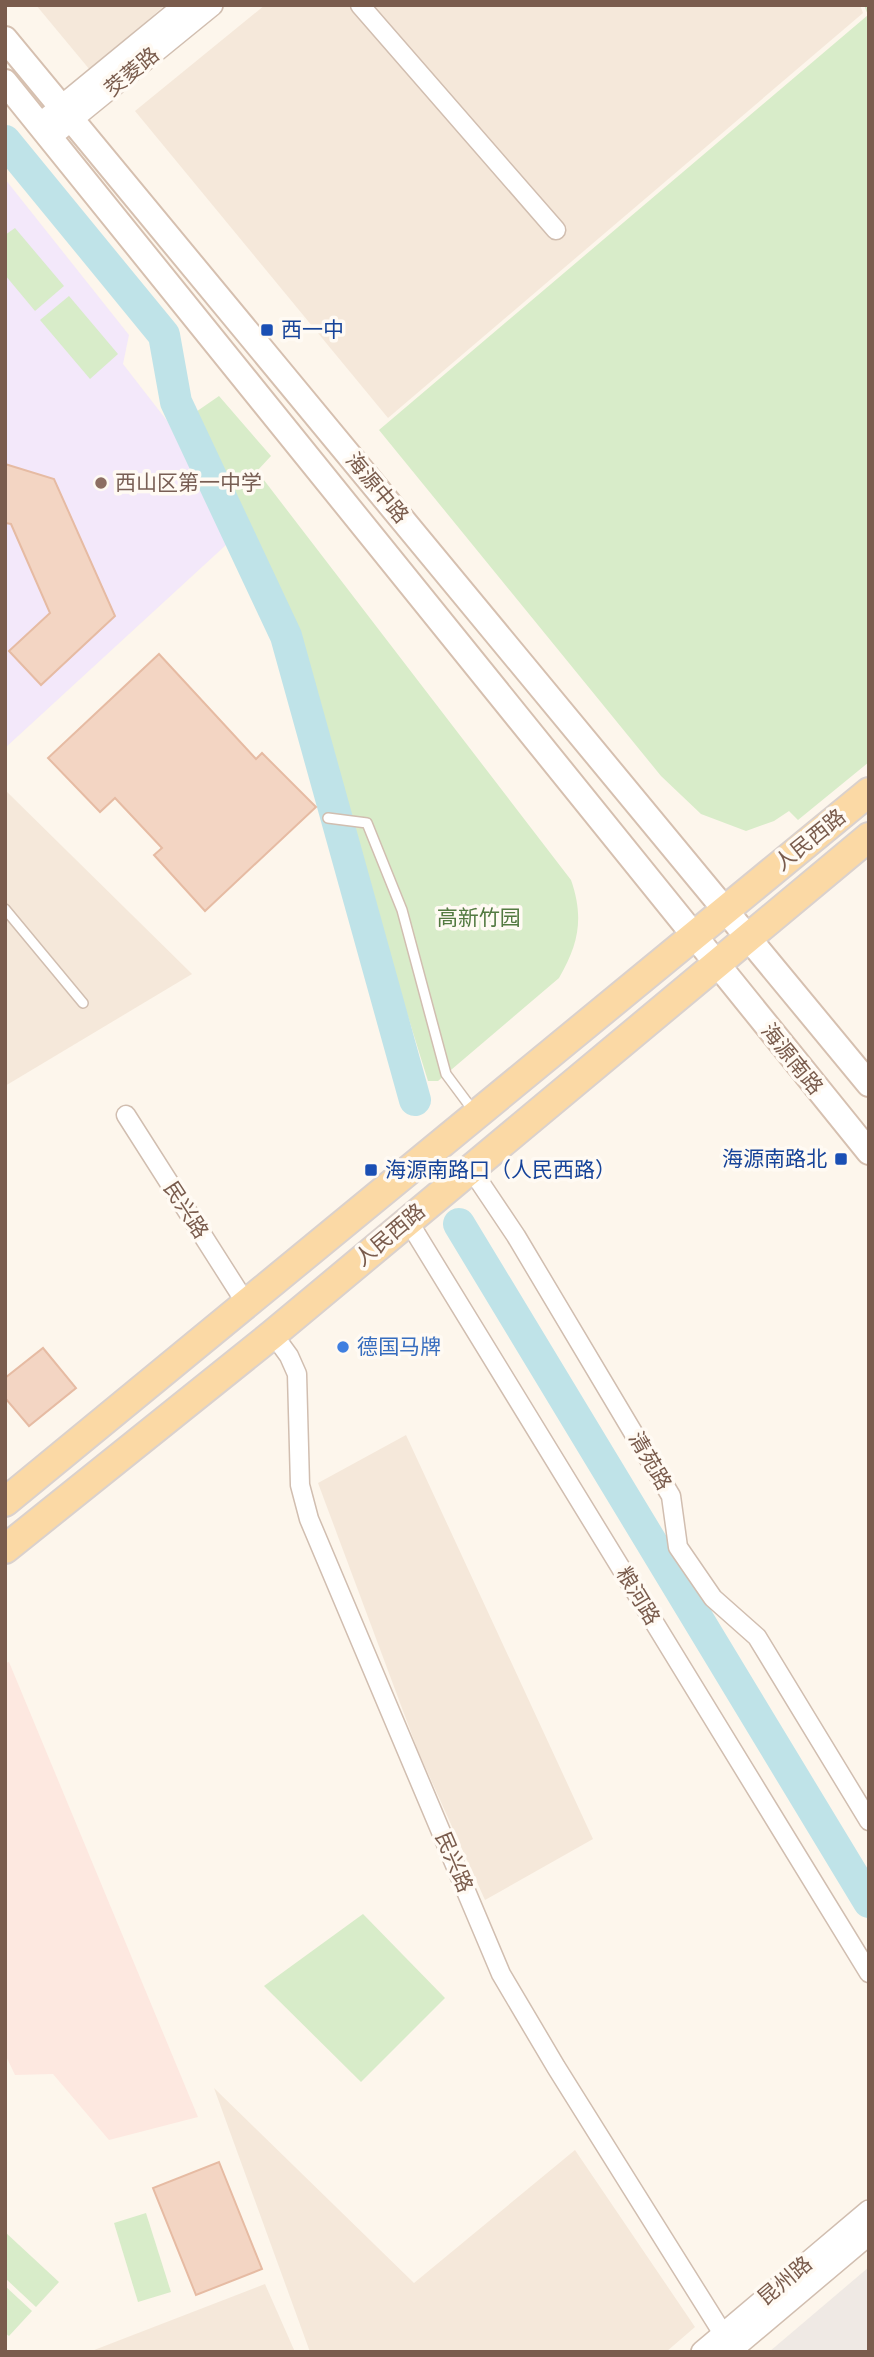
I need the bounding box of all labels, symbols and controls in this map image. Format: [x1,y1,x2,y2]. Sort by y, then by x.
street label: 茭菱路 [99,41,164,101]
place label: 西一中 [281,316,344,342]
marker: 西一中 [259,322,275,338]
street label: 海源中路 [341,447,415,528]
place label: 西山区第一中学 [115,469,262,495]
marker: 西山区第一中学 [93,475,109,491]
street label: 人民西路 [769,803,850,876]
park label: 高新竹园 [437,904,521,930]
street label: 海源南路 [756,1018,829,1099]
place label: 海源南路北 [722,1145,827,1171]
marker: 海源南路北 [833,1151,849,1167]
place label: 海源南路口（人民西路） [385,1156,616,1182]
marker: 海源南路口（人民西路） [363,1162,379,1178]
street label: 民兴路 [159,1176,215,1243]
street label: 人民西路 [349,1197,430,1271]
place label: 德国马牌 [357,1333,441,1359]
marker: 德国马牌 [335,1339,351,1355]
street label: 清苑路 [624,1427,678,1494]
street label: 粮河路 [611,1562,666,1629]
street label: 民兴路 [431,1828,479,1896]
street label: 昆州路 [752,2250,817,2310]

